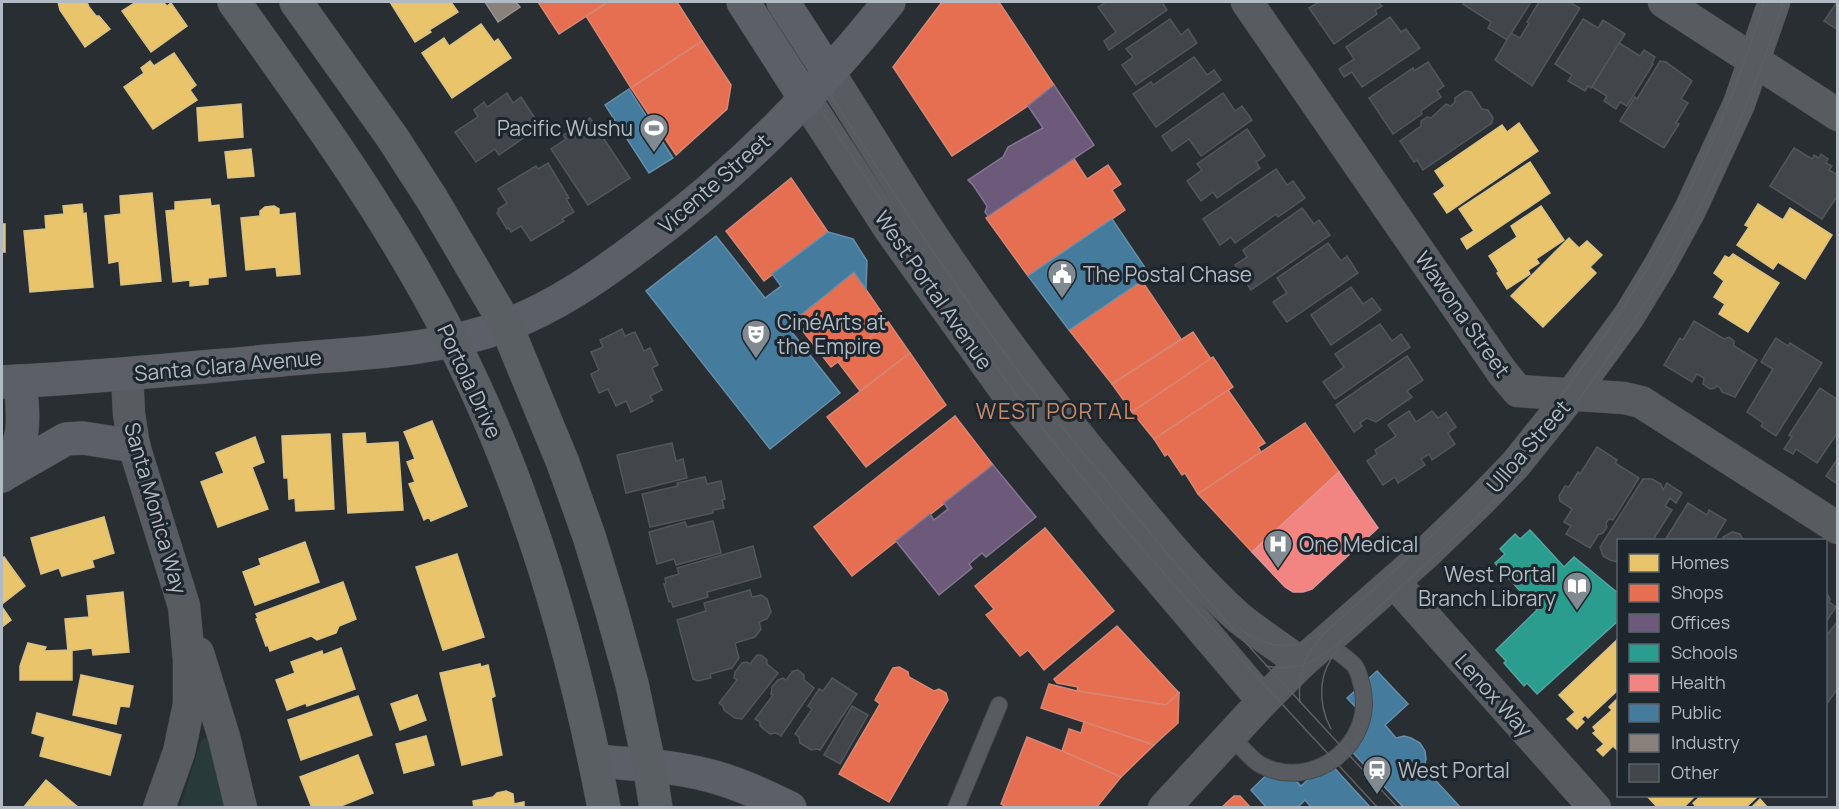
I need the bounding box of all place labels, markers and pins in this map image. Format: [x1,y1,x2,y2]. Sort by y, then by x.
sports icon: Pacific Wushu [638,112,670,154]
place label: Pacific Wushu [497,114,633,142]
public building icon: The Postal Chase [1046,258,1078,300]
place label: The Postal Chase [1083,260,1252,288]
place label: CinéArts at the Empire [777,308,886,360]
theatre icon: CinéArts at the Empire [740,318,772,360]
hospital icon: One Medical [1262,528,1294,570]
place label: One Medical [1299,530,1418,558]
place label: West Portal Branch Library [1418,560,1556,612]
library icon: West Portal Branch Library [1561,570,1593,612]
station icon: West Portal [1361,754,1393,796]
place label: West Portal [1398,756,1510,784]

